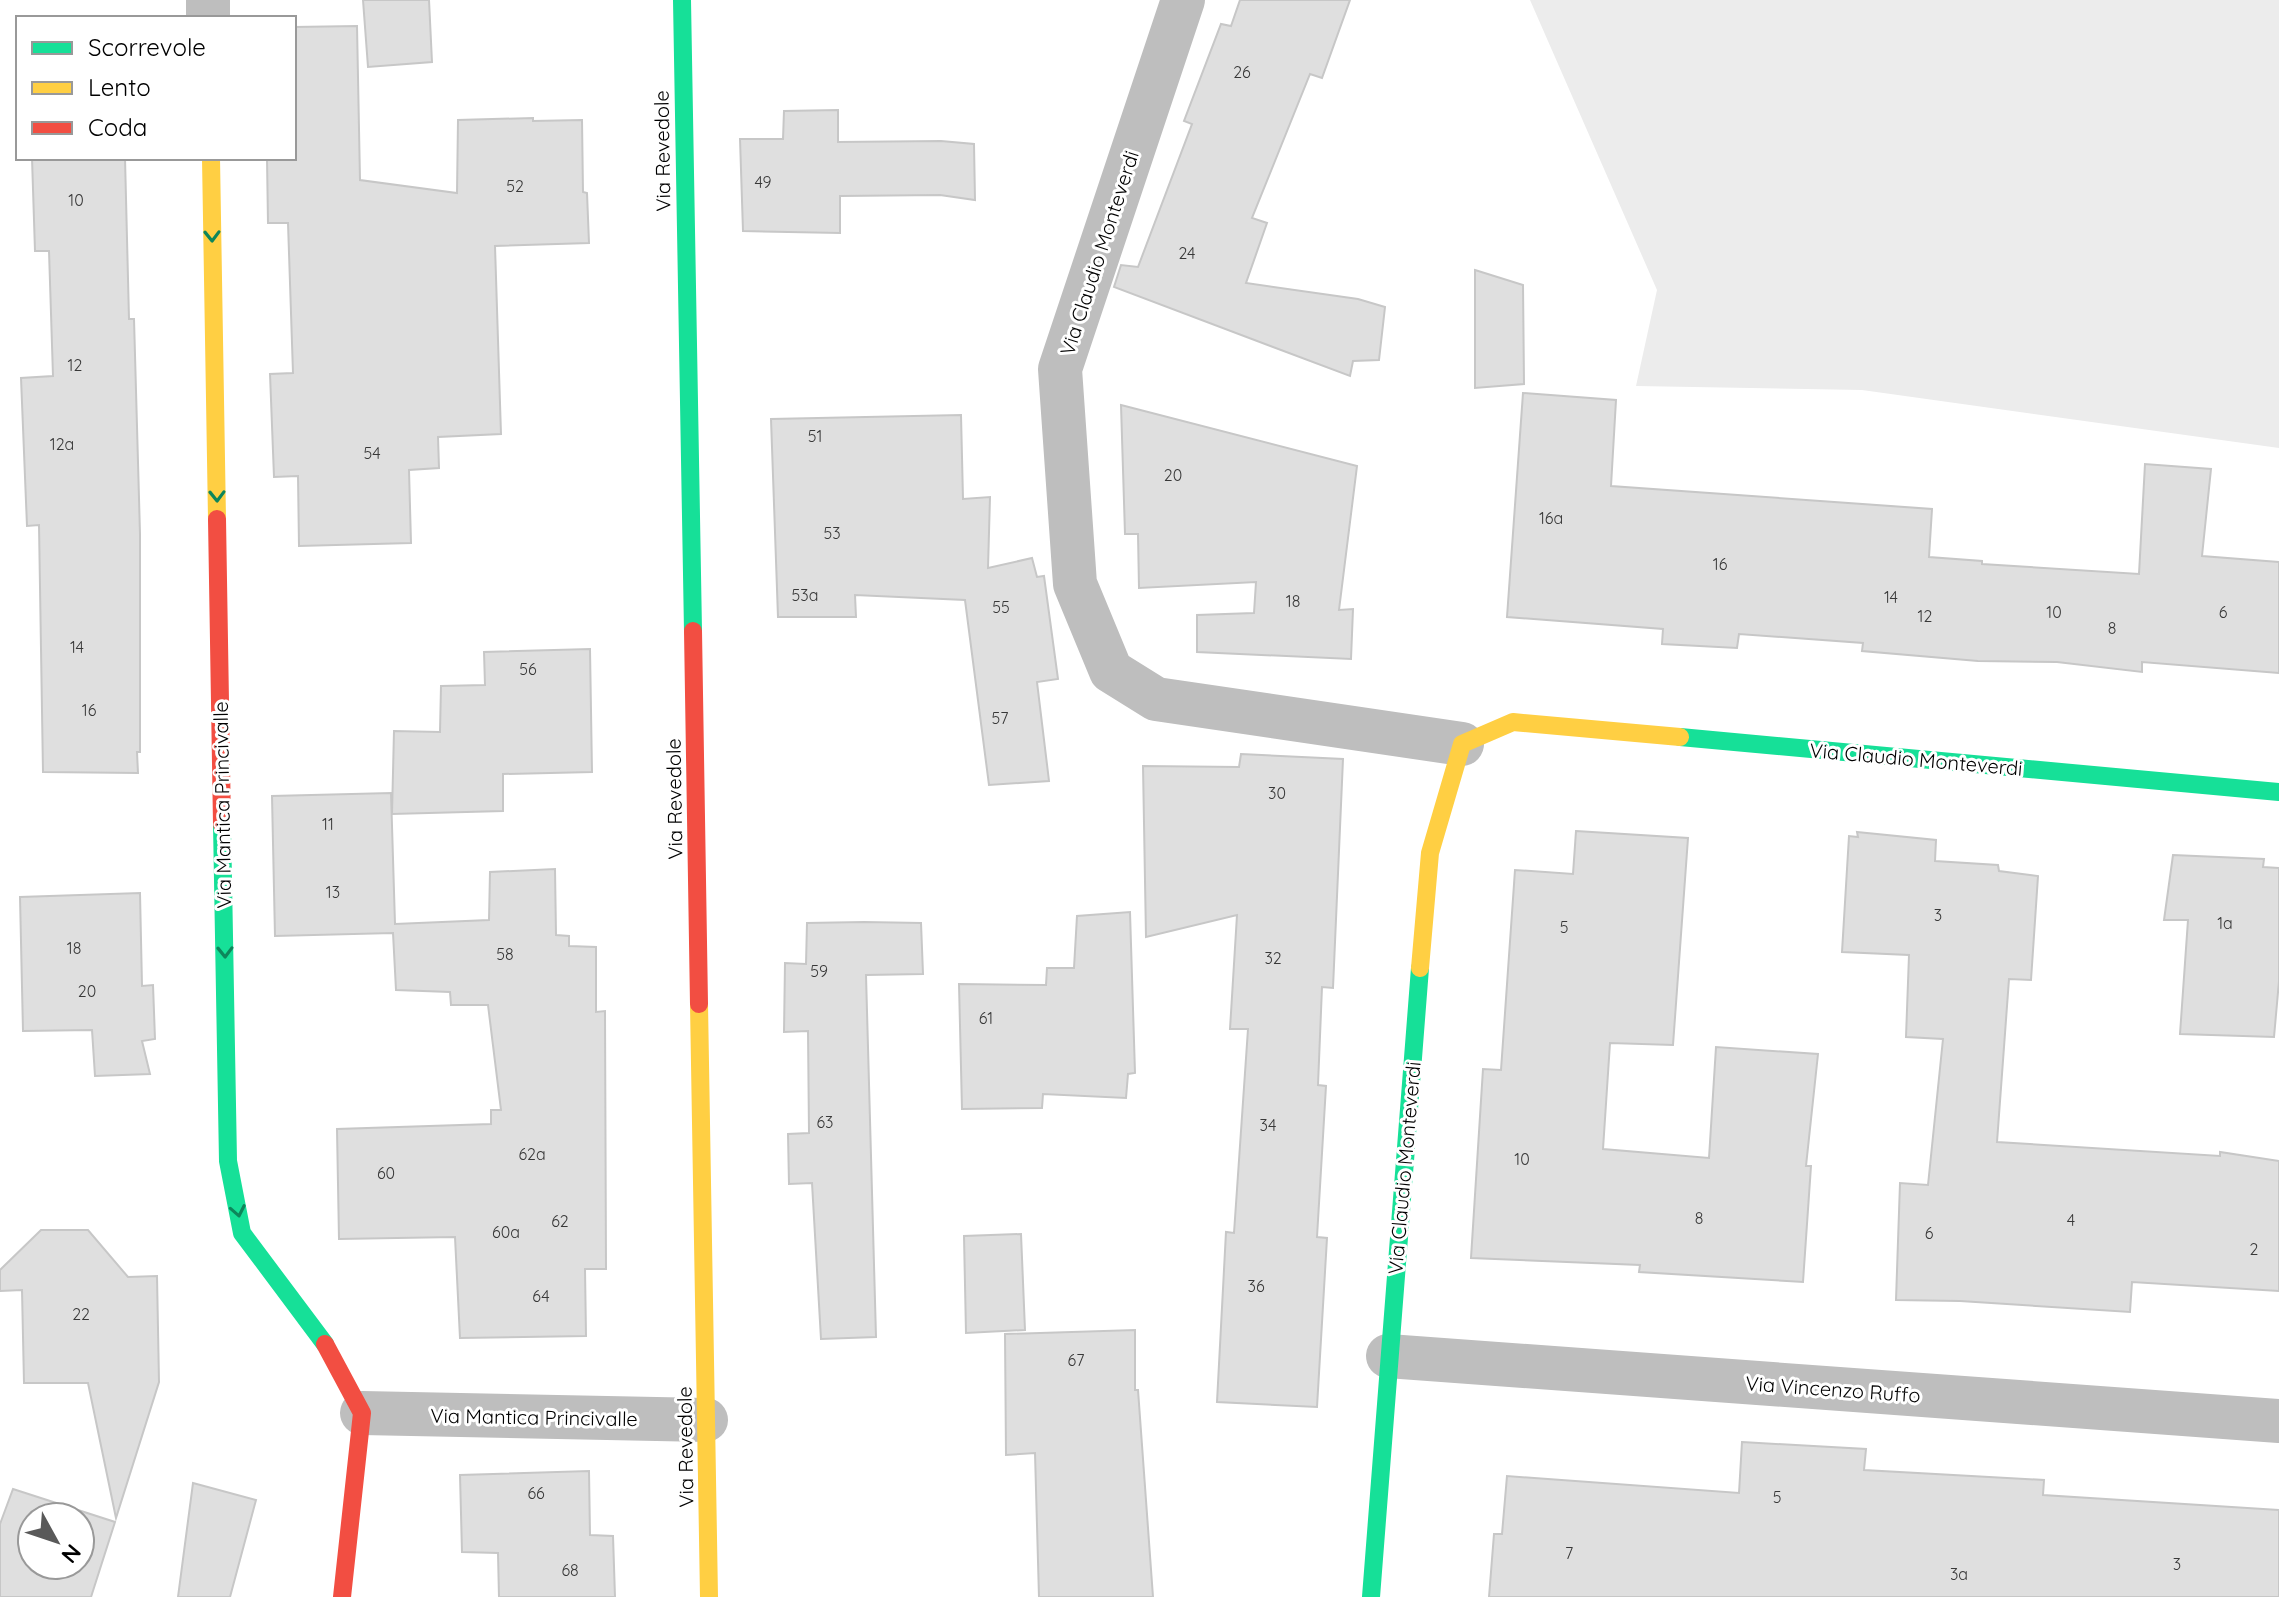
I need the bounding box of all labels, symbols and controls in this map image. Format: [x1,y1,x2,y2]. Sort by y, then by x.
legend [16,16,296,160]
text: Scorrevole [88,32,206,62]
house number: 26 [1233,62,1251,82]
text: Lento [88,72,151,102]
street label: Via Revedole [648,90,676,212]
text: Coda [88,112,147,142]
street label: Via Claudio Monteverdi [1054,148,1144,358]
house number: 49 [754,172,772,192]
house number: 52 [506,176,524,196]
house number: 10 [68,190,84,210]
one-way arrow [203,230,221,243]
house number: 24 [1178,243,1196,263]
house number: 12 [68,355,83,375]
house number: 51 [808,426,822,446]
house number: 12a [50,434,74,454]
house number: 54 [363,443,381,463]
house number: 20 [1164,465,1182,485]
one-way arrow [208,490,225,503]
house number: 16a [1539,508,1563,528]
house number: 53 [823,523,841,543]
house number: 16 [1713,554,1728,574]
house number: 53a [792,585,818,605]
house number: 14 [1884,587,1898,607]
house number: 18 [1286,591,1300,611]
house number: 55 [992,597,1010,617]
house number: 10 [2046,602,2062,622]
house number: 6 [2219,602,2228,622]
house number: 12 [1918,606,1933,626]
house number: 8 [2108,618,2116,638]
house number: 14 [70,637,84,657]
house number: 56 [519,659,537,679]
house number: 16 [82,700,97,720]
street label: Via Mantica Princivalle [208,701,236,909]
house number: 57 [992,708,1008,728]
street label: Via Claudio Monteverdi [1809,737,2023,781]
street label: Via Revedole [660,738,688,860]
house number: 30 [1268,783,1286,803]
house number: 11 [322,814,334,834]
house number: 13 [326,882,340,902]
house number: 3 [1934,905,1942,925]
house number: 1a [2217,913,2233,933]
house number: 5 [1560,917,1568,937]
house number: 18 [67,938,81,958]
house number: 58 [496,944,514,964]
one-way arrow [216,946,233,959]
house number: 32 [1264,948,1282,968]
house number: 59 [810,961,828,981]
house number: 20 [78,981,96,1001]
house number: 61 [979,1008,993,1028]
street label: Via Claudio Monteverdi [1382,1061,1426,1275]
house number: 63 [817,1112,834,1132]
house number: 34 [1260,1115,1276,1135]
house number: 62a [518,1144,546,1164]
house number: 10 [1514,1149,1530,1169]
house number: 60 [377,1163,395,1183]
one-way arrow [228,1204,245,1218]
house number: 8 [1695,1208,1703,1228]
house number: 4 [2067,1210,2075,1230]
house number: 62 [551,1211,569,1231]
house number: 60a [492,1222,520,1242]
house number: 6 [1925,1223,1934,1243]
house number: 2 [2250,1239,2259,1259]
house number: 36 [1248,1276,1265,1296]
house number: 64 [532,1286,550,1306]
house number: 22 [72,1304,90,1324]
house number: 67 [1068,1350,1084,1370]
street label: Via Vincenzo Ruffo [1745,1370,1921,1408]
street label: Via Revedole [671,1386,699,1508]
street label: Via Mantica Princivalle [430,1403,638,1431]
house number: 66 [527,1483,545,1503]
house number: 5 [1773,1487,1781,1507]
north arrow [16,1501,96,1581]
text: N [55,1539,87,1569]
house number: 7 [1565,1543,1573,1563]
house number: 3 [2173,1554,2181,1574]
house number: 68 [561,1560,579,1580]
house number: 3a [1950,1564,1968,1584]

